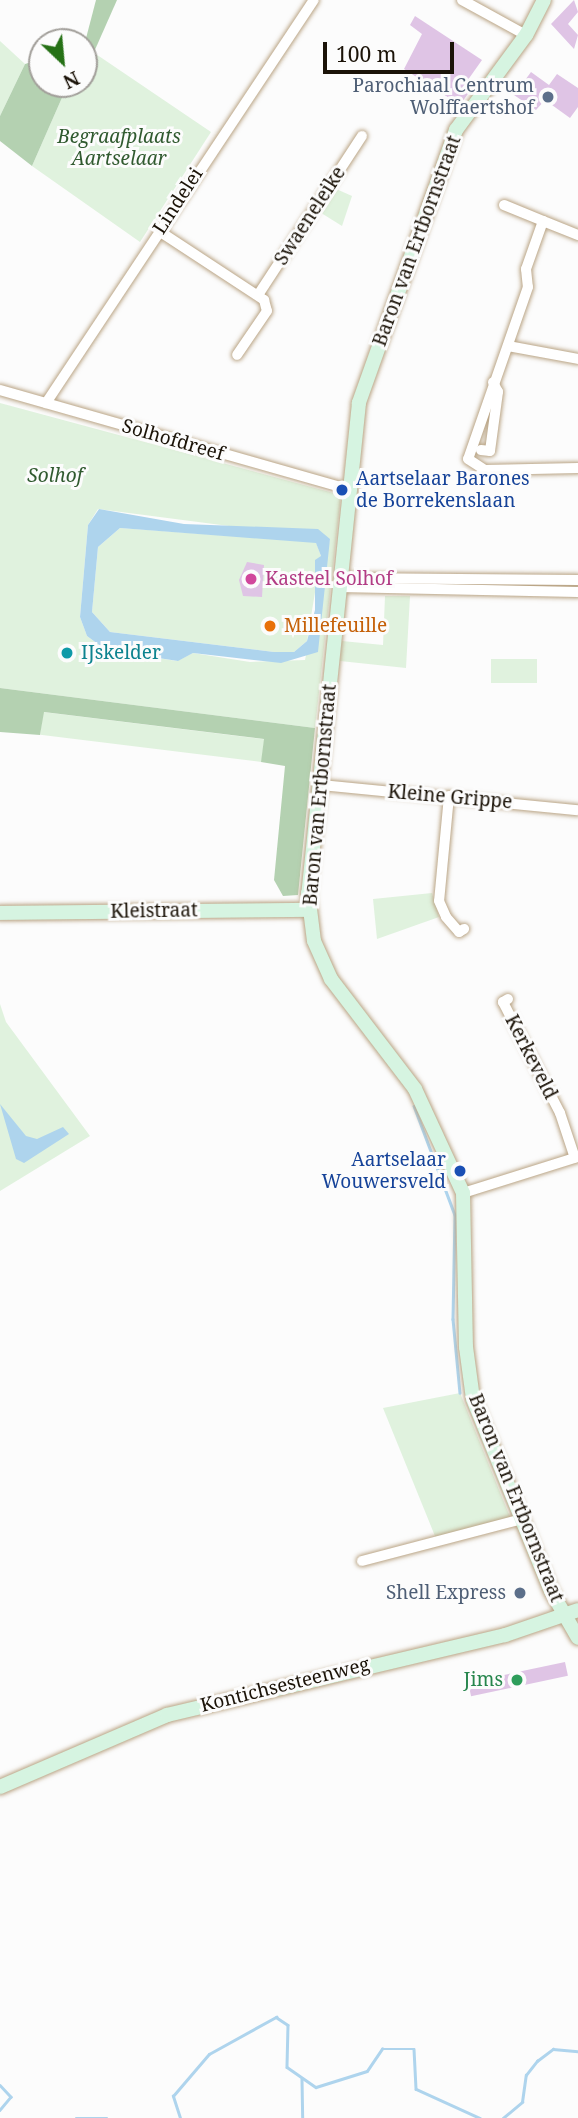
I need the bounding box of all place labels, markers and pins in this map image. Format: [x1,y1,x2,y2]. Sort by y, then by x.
place label: Parochiaal Centrum Wolffaertshof [352,75,534,119]
marker: Parochiaal Centrum Wolffaertshof [540,89,556,105]
place label: Aartselaar Barones de Borrekenslaan [356,468,530,512]
marker: Aartselaar Barones de Borrekenslaan [334,482,350,498]
place label: Kasteel Solhof [265,568,393,590]
marker: Kasteel Solhof [243,571,259,587]
place label: Millefeuille [284,615,387,637]
marker: Millefeuille [262,618,278,634]
place label: IJskelder [81,642,161,664]
marker: IJskelder [59,645,75,661]
place label: Aartselaar Wouwersveld [321,1149,446,1193]
marker: Aartselaar Wouwersveld [452,1163,468,1179]
place label: Shell Express [386,1582,506,1604]
marker: Shell Express [512,1585,528,1601]
place label: Jims [464,1669,503,1691]
marker: Jims [509,1672,525,1688]

